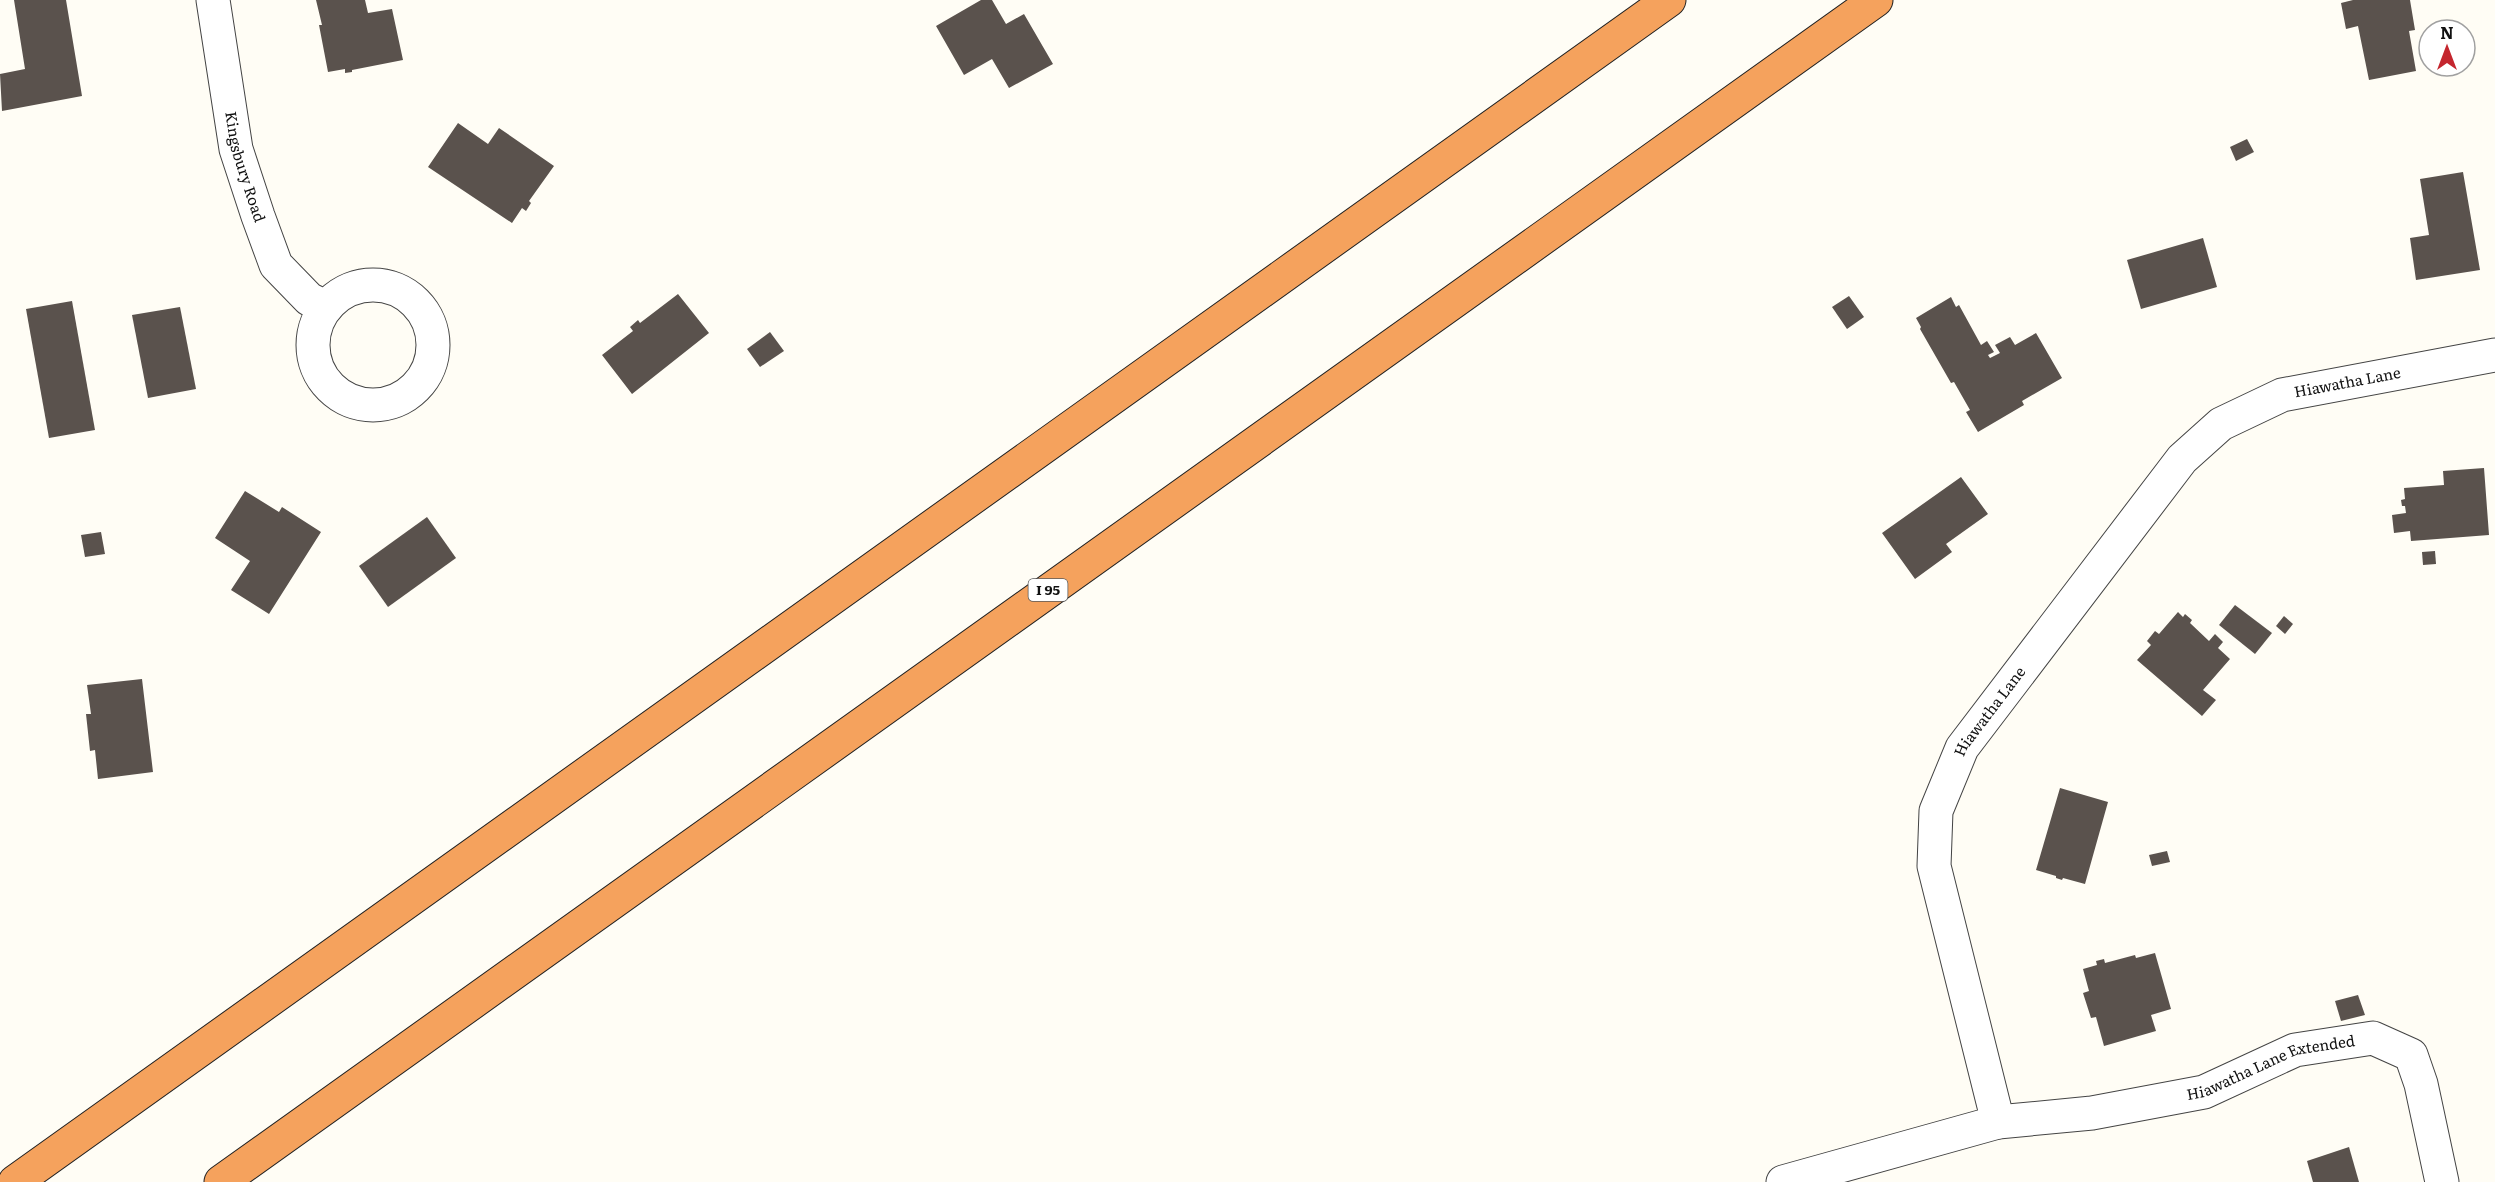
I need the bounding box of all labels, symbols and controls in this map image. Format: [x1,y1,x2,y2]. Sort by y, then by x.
north arrow [2417,18,2477,78]
text: N [2440,20,2454,44]
street label: Kingsbury Road [220,109,272,225]
street label: Hiawatha Lane [2292,360,2402,402]
road number: I 95 [1028,579,1068,601]
street label: Hiawatha Lane [1947,661,2030,759]
street label: Hiawatha Lane Extended [2184,1028,2356,1105]

